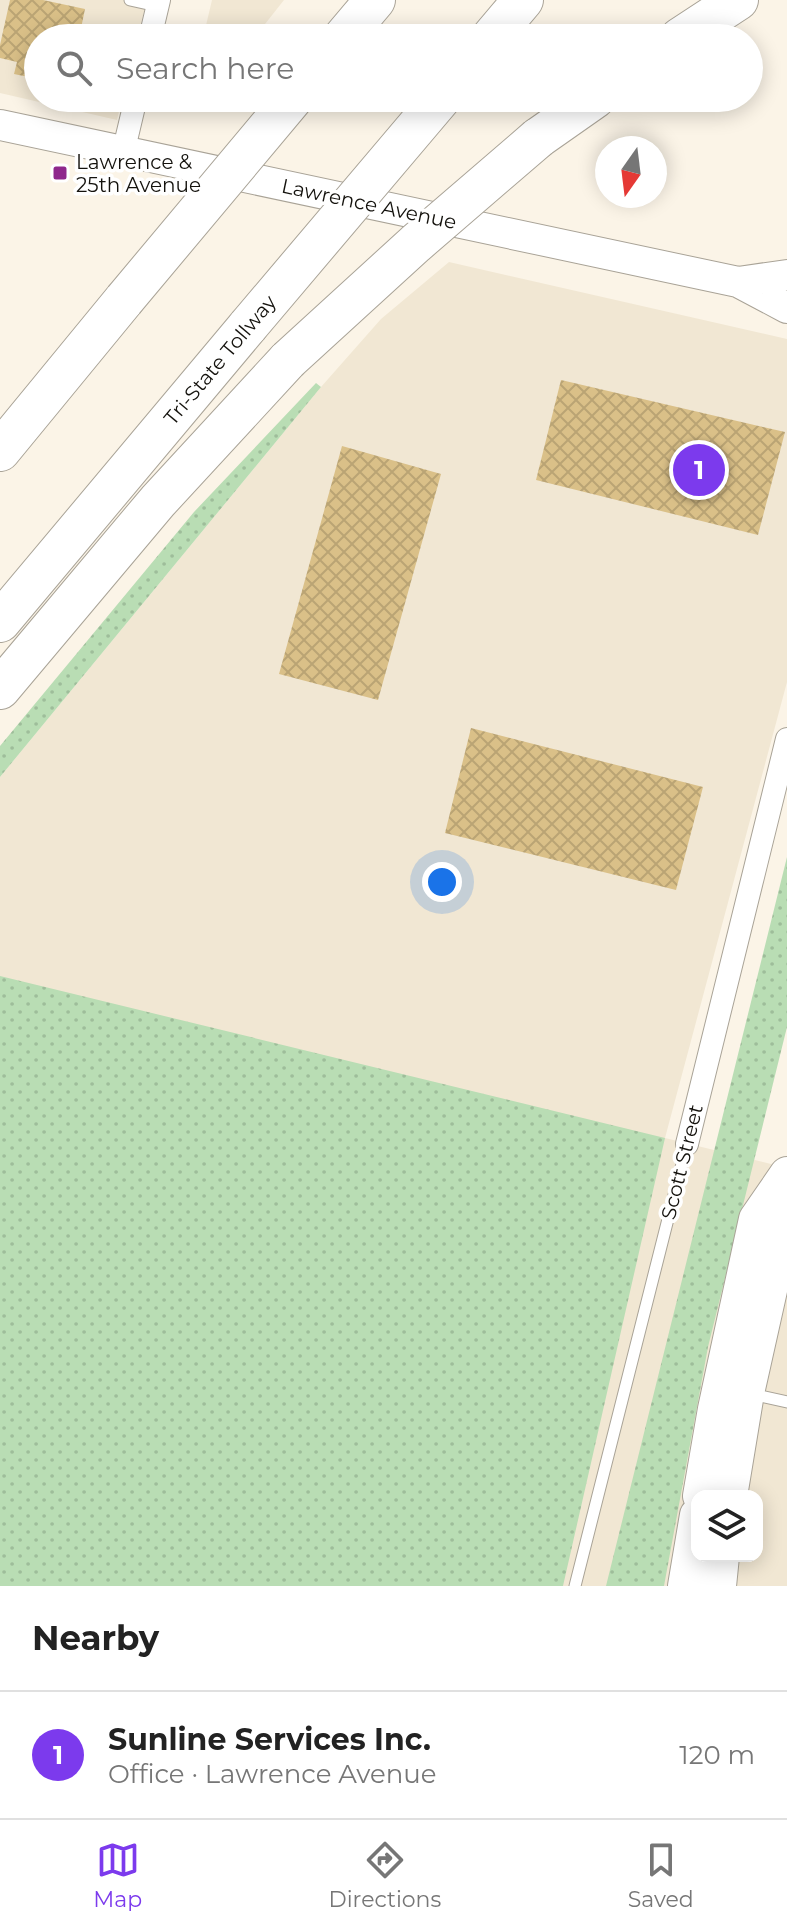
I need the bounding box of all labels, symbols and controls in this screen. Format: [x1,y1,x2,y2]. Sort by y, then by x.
search box [24,24,763,112]
icon: search [52,46,96,90]
text: Search here [116,50,294,87]
north arrow [595,136,667,208]
place label: Lawrence & 25th Avenue [76,150,201,197]
marker: Lawrence & 25th Avenue [51,164,69,182]
street label: Lawrence Avenue [279,174,459,234]
street label: Tri-State Tollway [159,290,281,430]
pin: 1 [673,440,725,500]
your location [422,862,462,902]
street label: Scott Street [656,1102,708,1222]
map controls [691,1490,763,1562]
button: layers [691,1490,763,1562]
text: Nearby [32,1617,159,1659]
text: Sunline Services Inc. [108,1721,431,1758]
text: 1 [53,1739,63,1771]
text: 120 m [679,1739,755,1771]
text: Office · Lawrence Avenue [108,1758,436,1790]
tab: Map [93,1838,142,1913]
tab: Directions [329,1838,441,1913]
tab: Saved [628,1838,694,1913]

